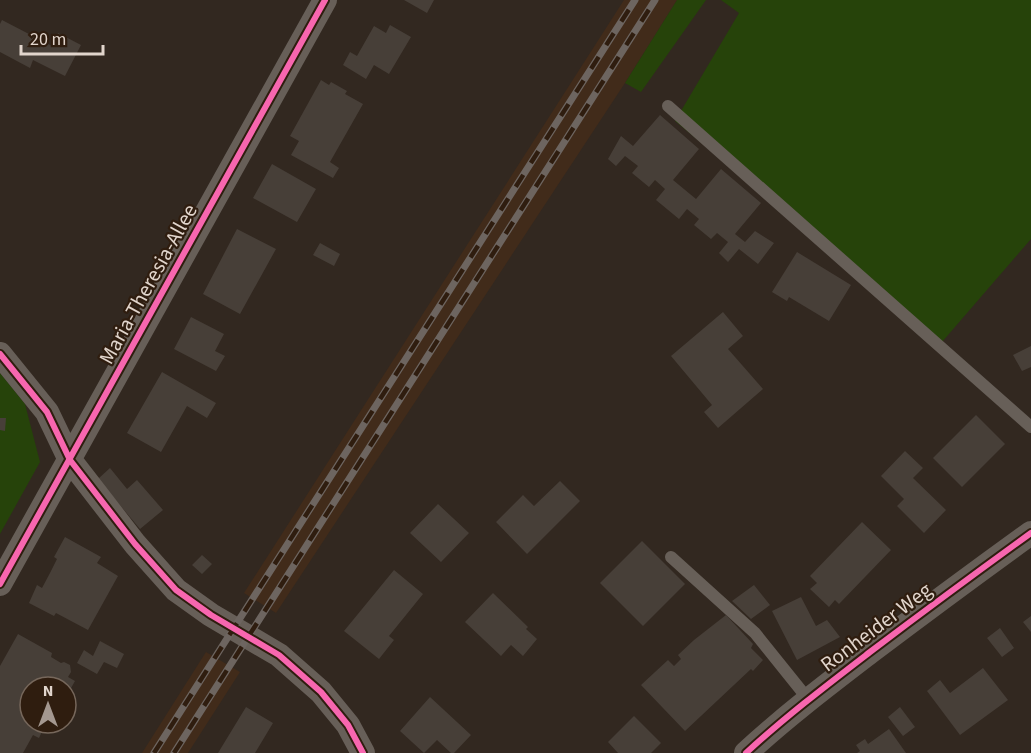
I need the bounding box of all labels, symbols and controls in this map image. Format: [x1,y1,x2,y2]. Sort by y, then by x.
scale bar [21,18,104,56]
text: 20 m [30,27,66,52]
street label: Maria-Theresia-Allee [91,198,205,370]
street label: Ronheider Weg [814,575,938,679]
north arrow [18,675,78,735]
text: N [43,680,53,702]

